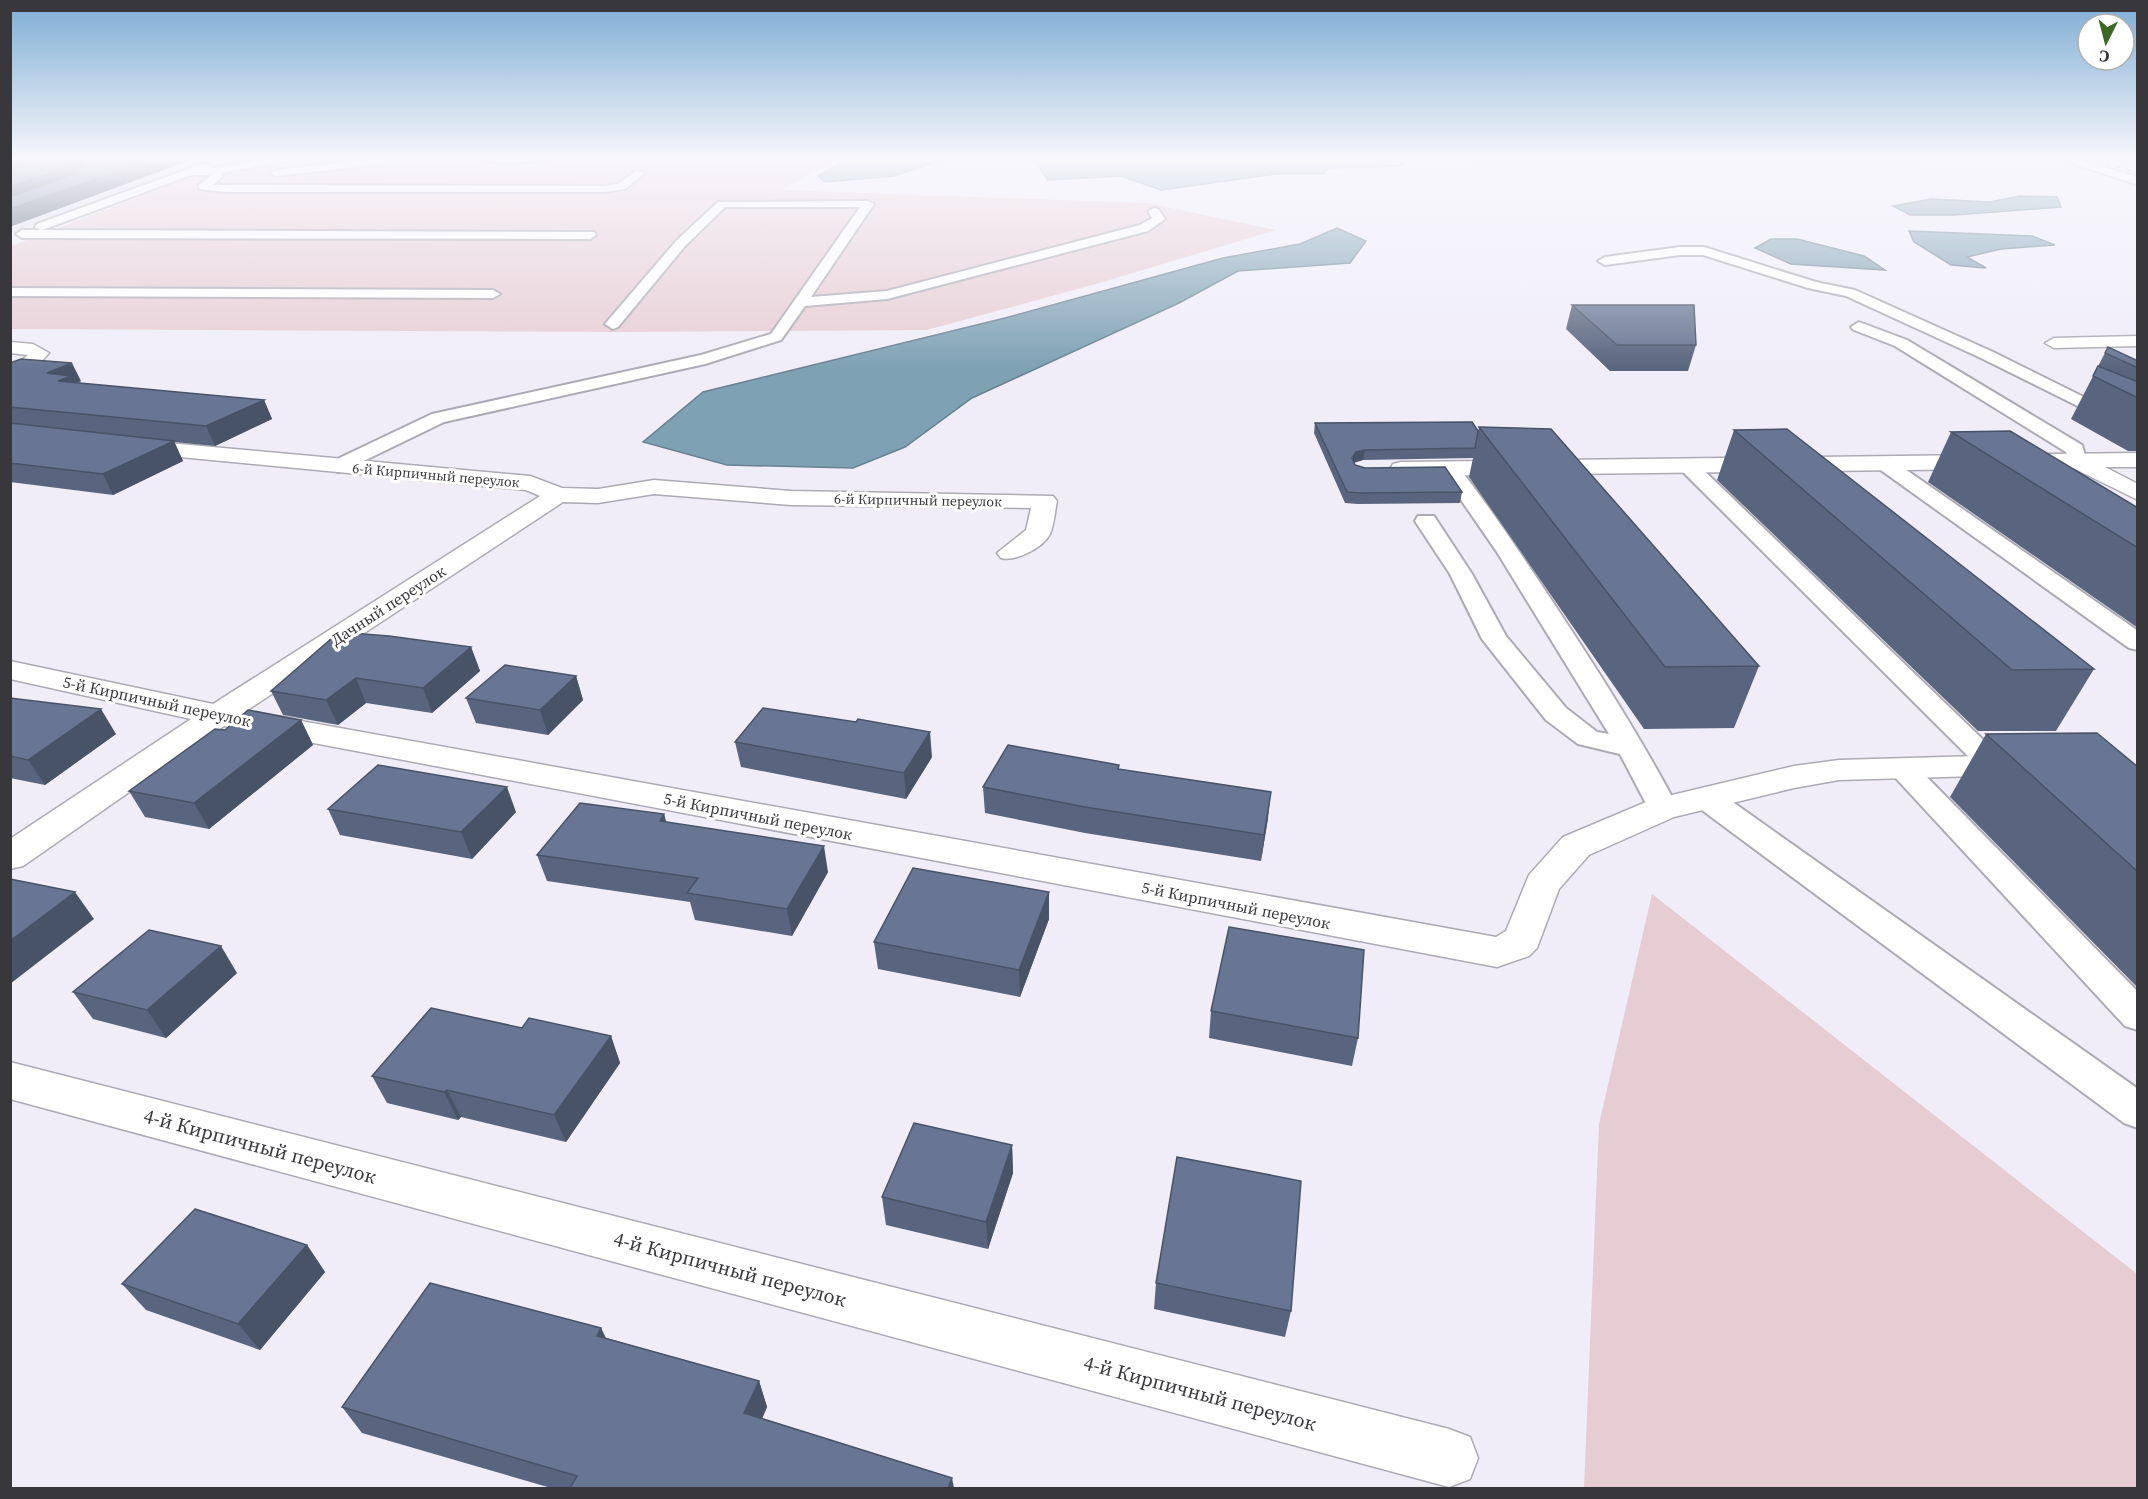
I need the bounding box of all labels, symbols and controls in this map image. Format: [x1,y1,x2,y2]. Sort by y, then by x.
north arrow [2076,12,2136,72]
text: С [2098,45,2111,68]
street label: 6-й Кирпичный переулок [352,458,521,492]
street label: 6-й Кирпичный переулок [834,489,1002,511]
street label: Дачный переулок [326,560,450,650]
street label: 5-й Кирпичный переулок [61,670,253,732]
street label: 5-й Кирпичный переулок [662,787,854,845]
street label: 5-й Кирпичный переулок [1140,876,1332,934]
street label: 4-й Кирпичный переулок [141,1101,379,1191]
street label: 4-й Кирпичный переулок [611,1224,849,1314]
street label: 4-й Кирпичный переулок [1081,1348,1319,1438]

